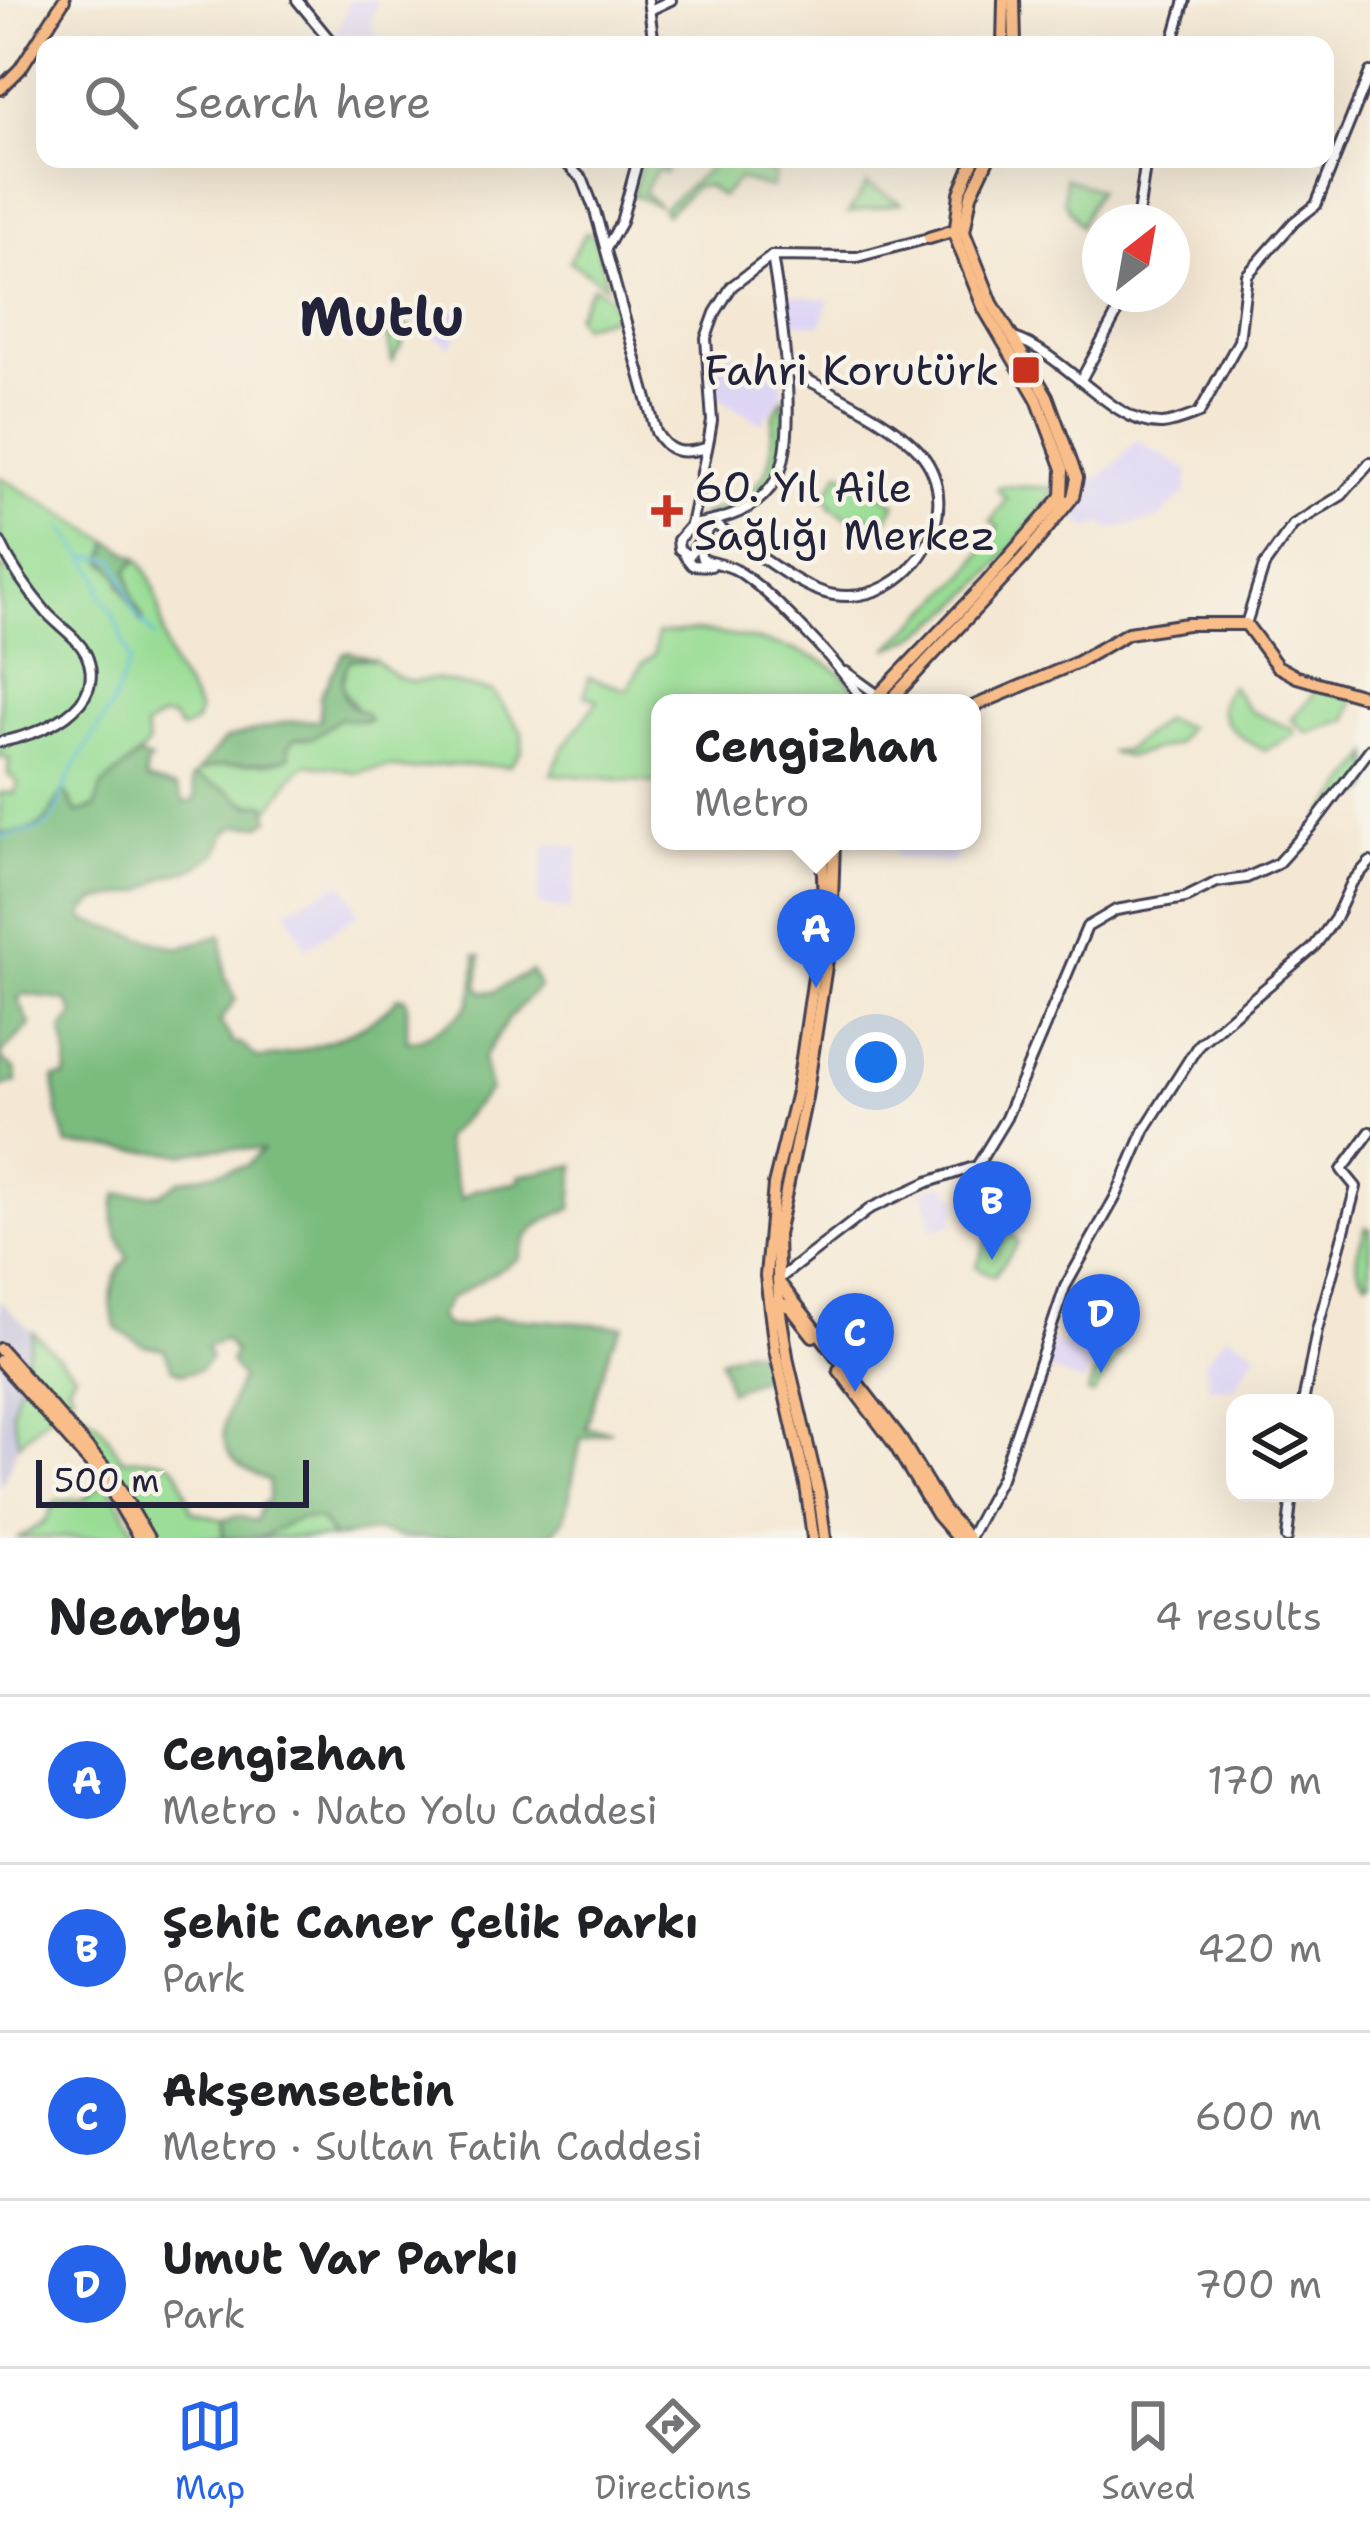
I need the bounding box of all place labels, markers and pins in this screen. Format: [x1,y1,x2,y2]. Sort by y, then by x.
place label: Fahri Korutürk [705,342,999,398]
marker: Fahri Korutürk [1010,354,1042,386]
place label: 60. Yıl Aile Sağlığı Merkez [694,459,996,563]
marker: 60. Yıl Aile Sağlığı Merkez [651,495,683,527]
pin: A [777,889,855,988]
pin: B [953,1161,1031,1260]
pin: D [1062,1274,1140,1373]
pin: C [816,1293,894,1392]

